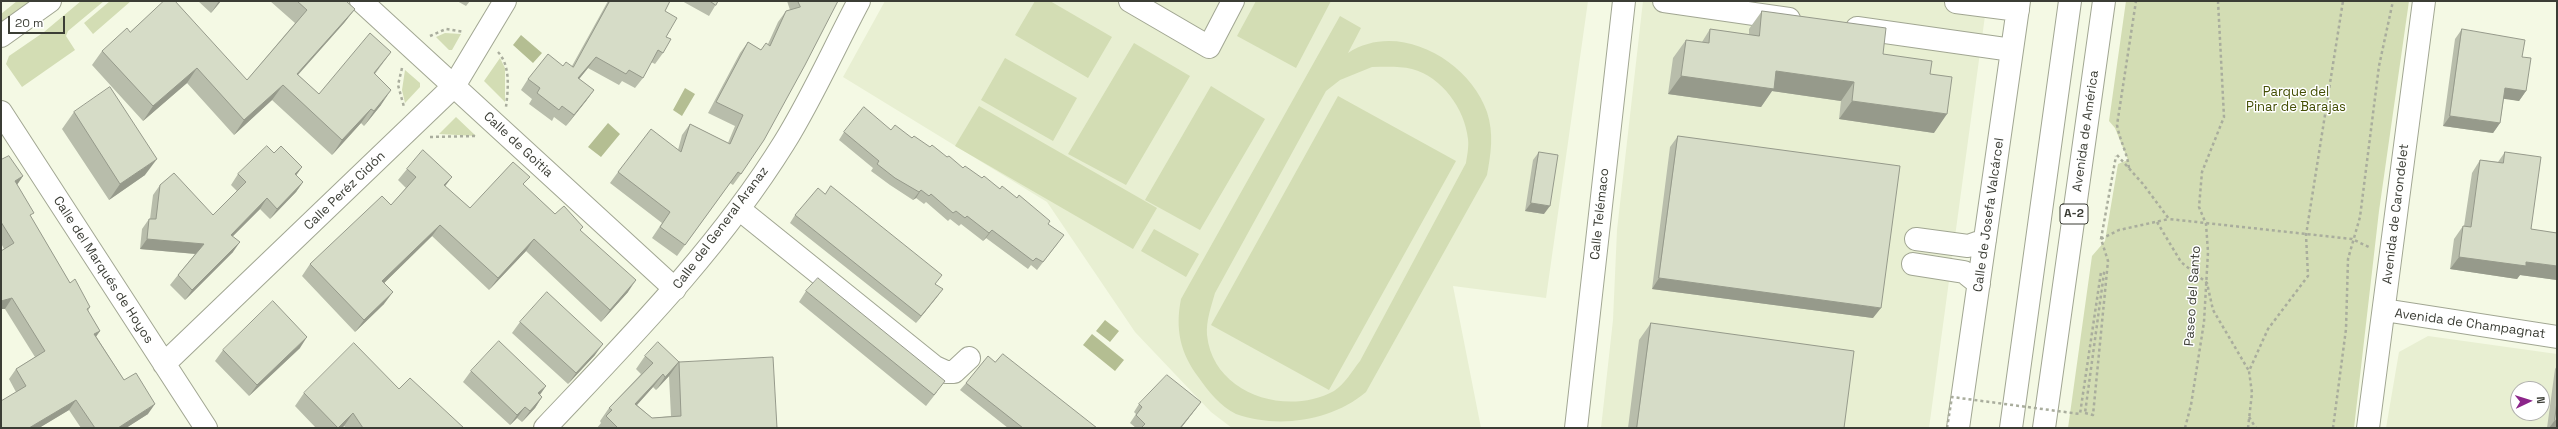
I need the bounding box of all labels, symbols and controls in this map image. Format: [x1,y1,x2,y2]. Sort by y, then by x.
scale bar [10,8,67,34]
text: 20 m [15,15,43,31]
street label: Avenida de América [2070,69,2102,193]
park label: Parque del Pinar de Barajas [2246,84,2346,115]
street label: Calle de Goitia [480,109,556,181]
street label: Calle de Josefa Valcárcel [1970,137,2008,293]
street label: Avenida de Carondelet [2380,143,2412,285]
street label: Calle Peréz Cidón [301,148,389,234]
street label: Calle del General Aranaz [670,164,772,292]
street label: Calle Telémaco [1587,167,1613,261]
street label: Calle del Marqués de Hoyos [50,194,156,346]
road number: A-2 [2060,204,2088,224]
street label: Paseo del Santo [2182,245,2204,347]
street label: Avenida de Champagnat [2394,306,2546,342]
north arrow [2510,381,2550,421]
text: N [2534,396,2548,404]

